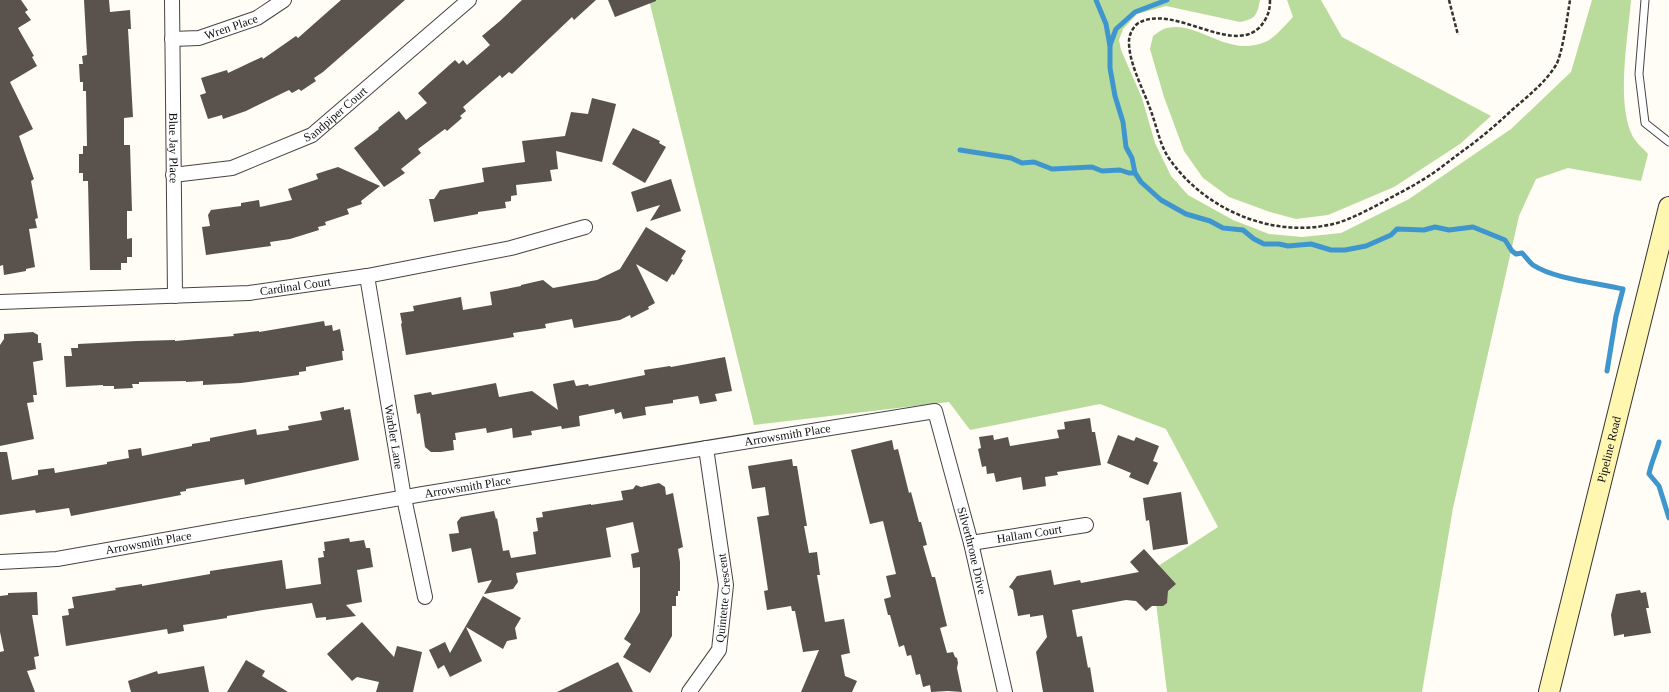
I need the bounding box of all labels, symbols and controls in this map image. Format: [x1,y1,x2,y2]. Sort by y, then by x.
street label: Wren Place [203,11,260,43]
street label: Sandpiper Court [301,83,371,145]
street label: Blue Jay Place [166,113,181,183]
street label: Cardinal Court [259,274,332,298]
street label: Warbler Lane [382,403,406,470]
street label: Pipeline Road [1594,415,1624,484]
street label: Arrowsmith Place [743,421,832,449]
street label: Arrowsmith Place [424,473,512,501]
street label: Silverthrone Drive [954,505,990,596]
street label: Hallam Court [996,522,1063,546]
street label: Arrowsmith Place [104,528,193,557]
street label: Quintette Crescent [713,552,733,643]

